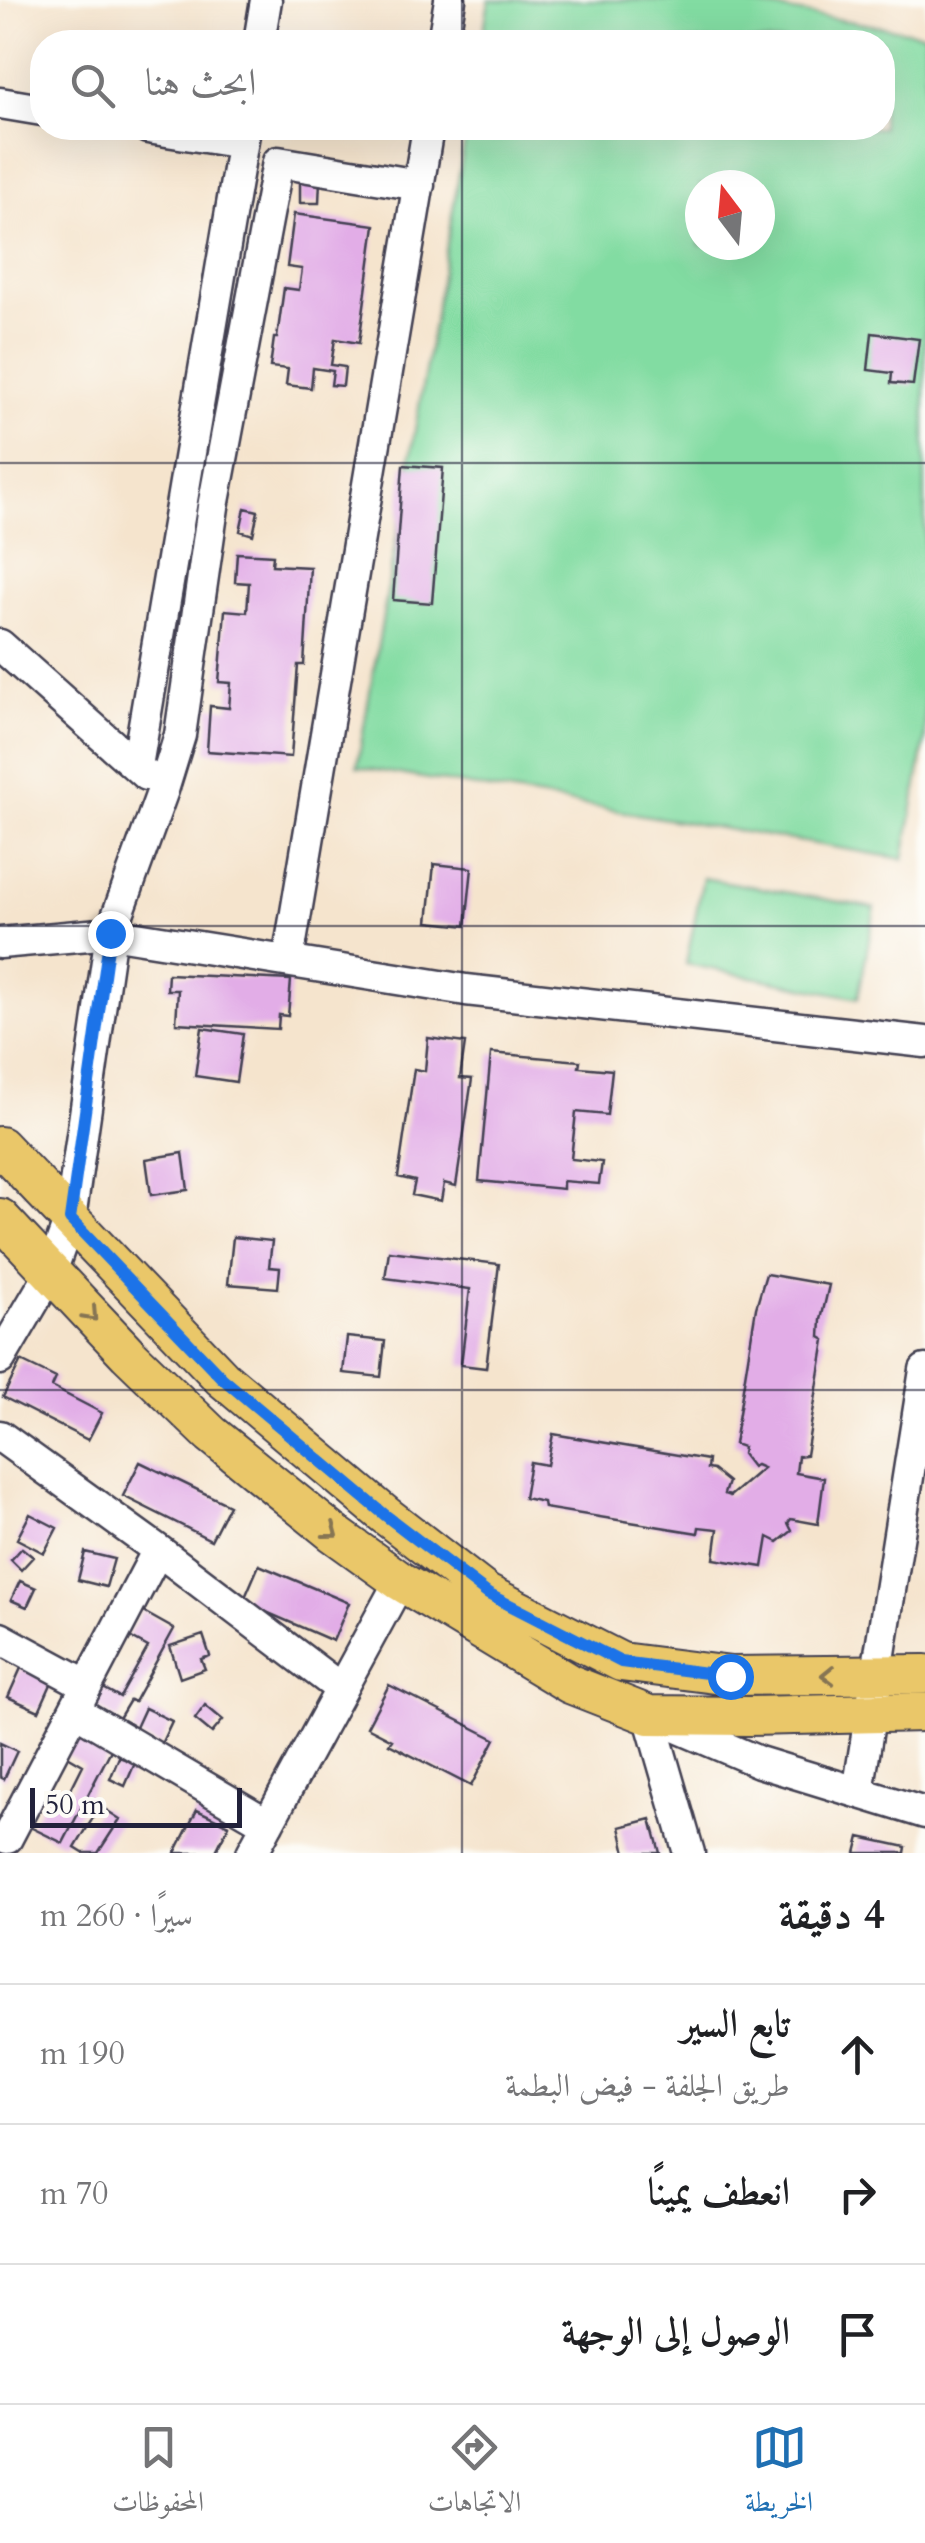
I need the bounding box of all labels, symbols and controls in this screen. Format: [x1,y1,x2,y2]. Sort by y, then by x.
search box [30,30,895,140]
text: ابحث هنا [145,57,257,109]
icon: search [65,58,120,113]
north arrow [685,170,775,260]
route end [88,911,134,957]
one-way arrow [79,1303,97,1321]
one-way arrow [321,1520,339,1538]
route start [708,1654,754,1700]
one-way arrow [819,1664,834,1686]
scale bar [30,1783,242,1828]
text: 50 m [45,1786,105,1824]
text: 4 دقيقة [779,1886,885,1943]
text: سيرًا · 260 m [40,1894,193,1938]
text: تابع السير [681,1998,790,2050]
icon: ahead [830,2027,885,2082]
text: 190 m [40,2032,125,2076]
text: طريق الجلفة - فيض البطمة [505,2064,790,2108]
text: انعطف يمينًا [647,2166,790,2218]
icon: right [830,2167,885,2222]
text: 70 m [40,2172,108,2216]
text: الوصول إلى الوجهة [561,2306,790,2358]
icon: arrive [830,2307,885,2362]
tab: المحفوظات [112,2420,204,2529]
tab: الاتجاهات [428,2420,521,2529]
tab: الخريطة [745,2420,813,2529]

